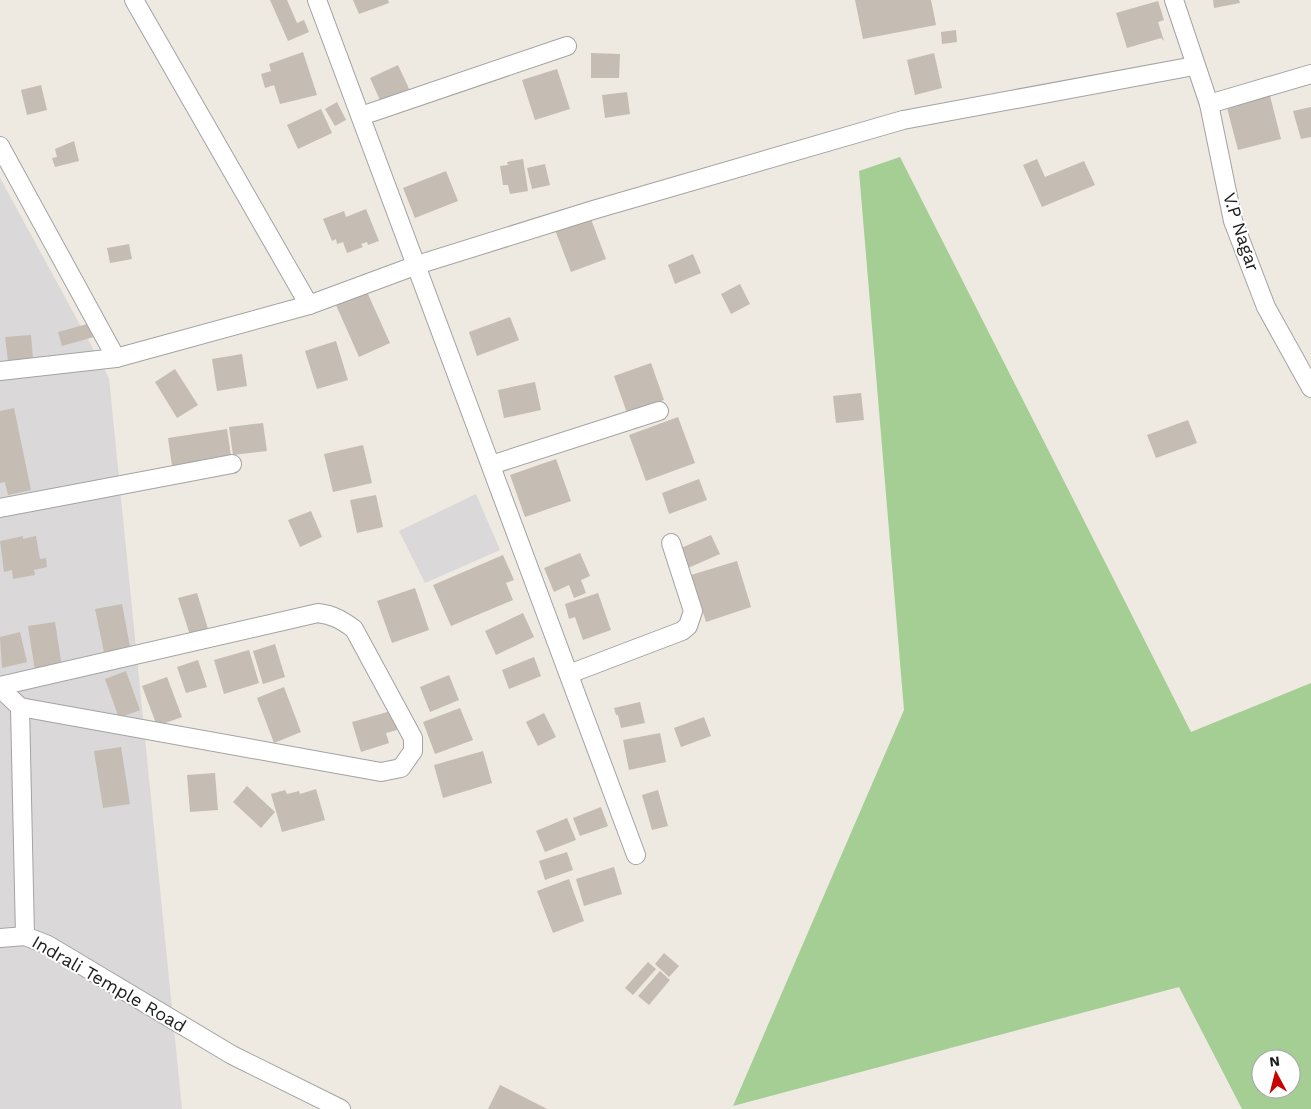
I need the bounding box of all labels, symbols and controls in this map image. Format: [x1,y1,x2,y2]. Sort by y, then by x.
street label: V.P Nagar [1219,190,1264,274]
street label: Indrali Temple Road [28,931,190,1036]
north arrow [1251,1049,1301,1099]
text: N [1268,1053,1281,1070]

